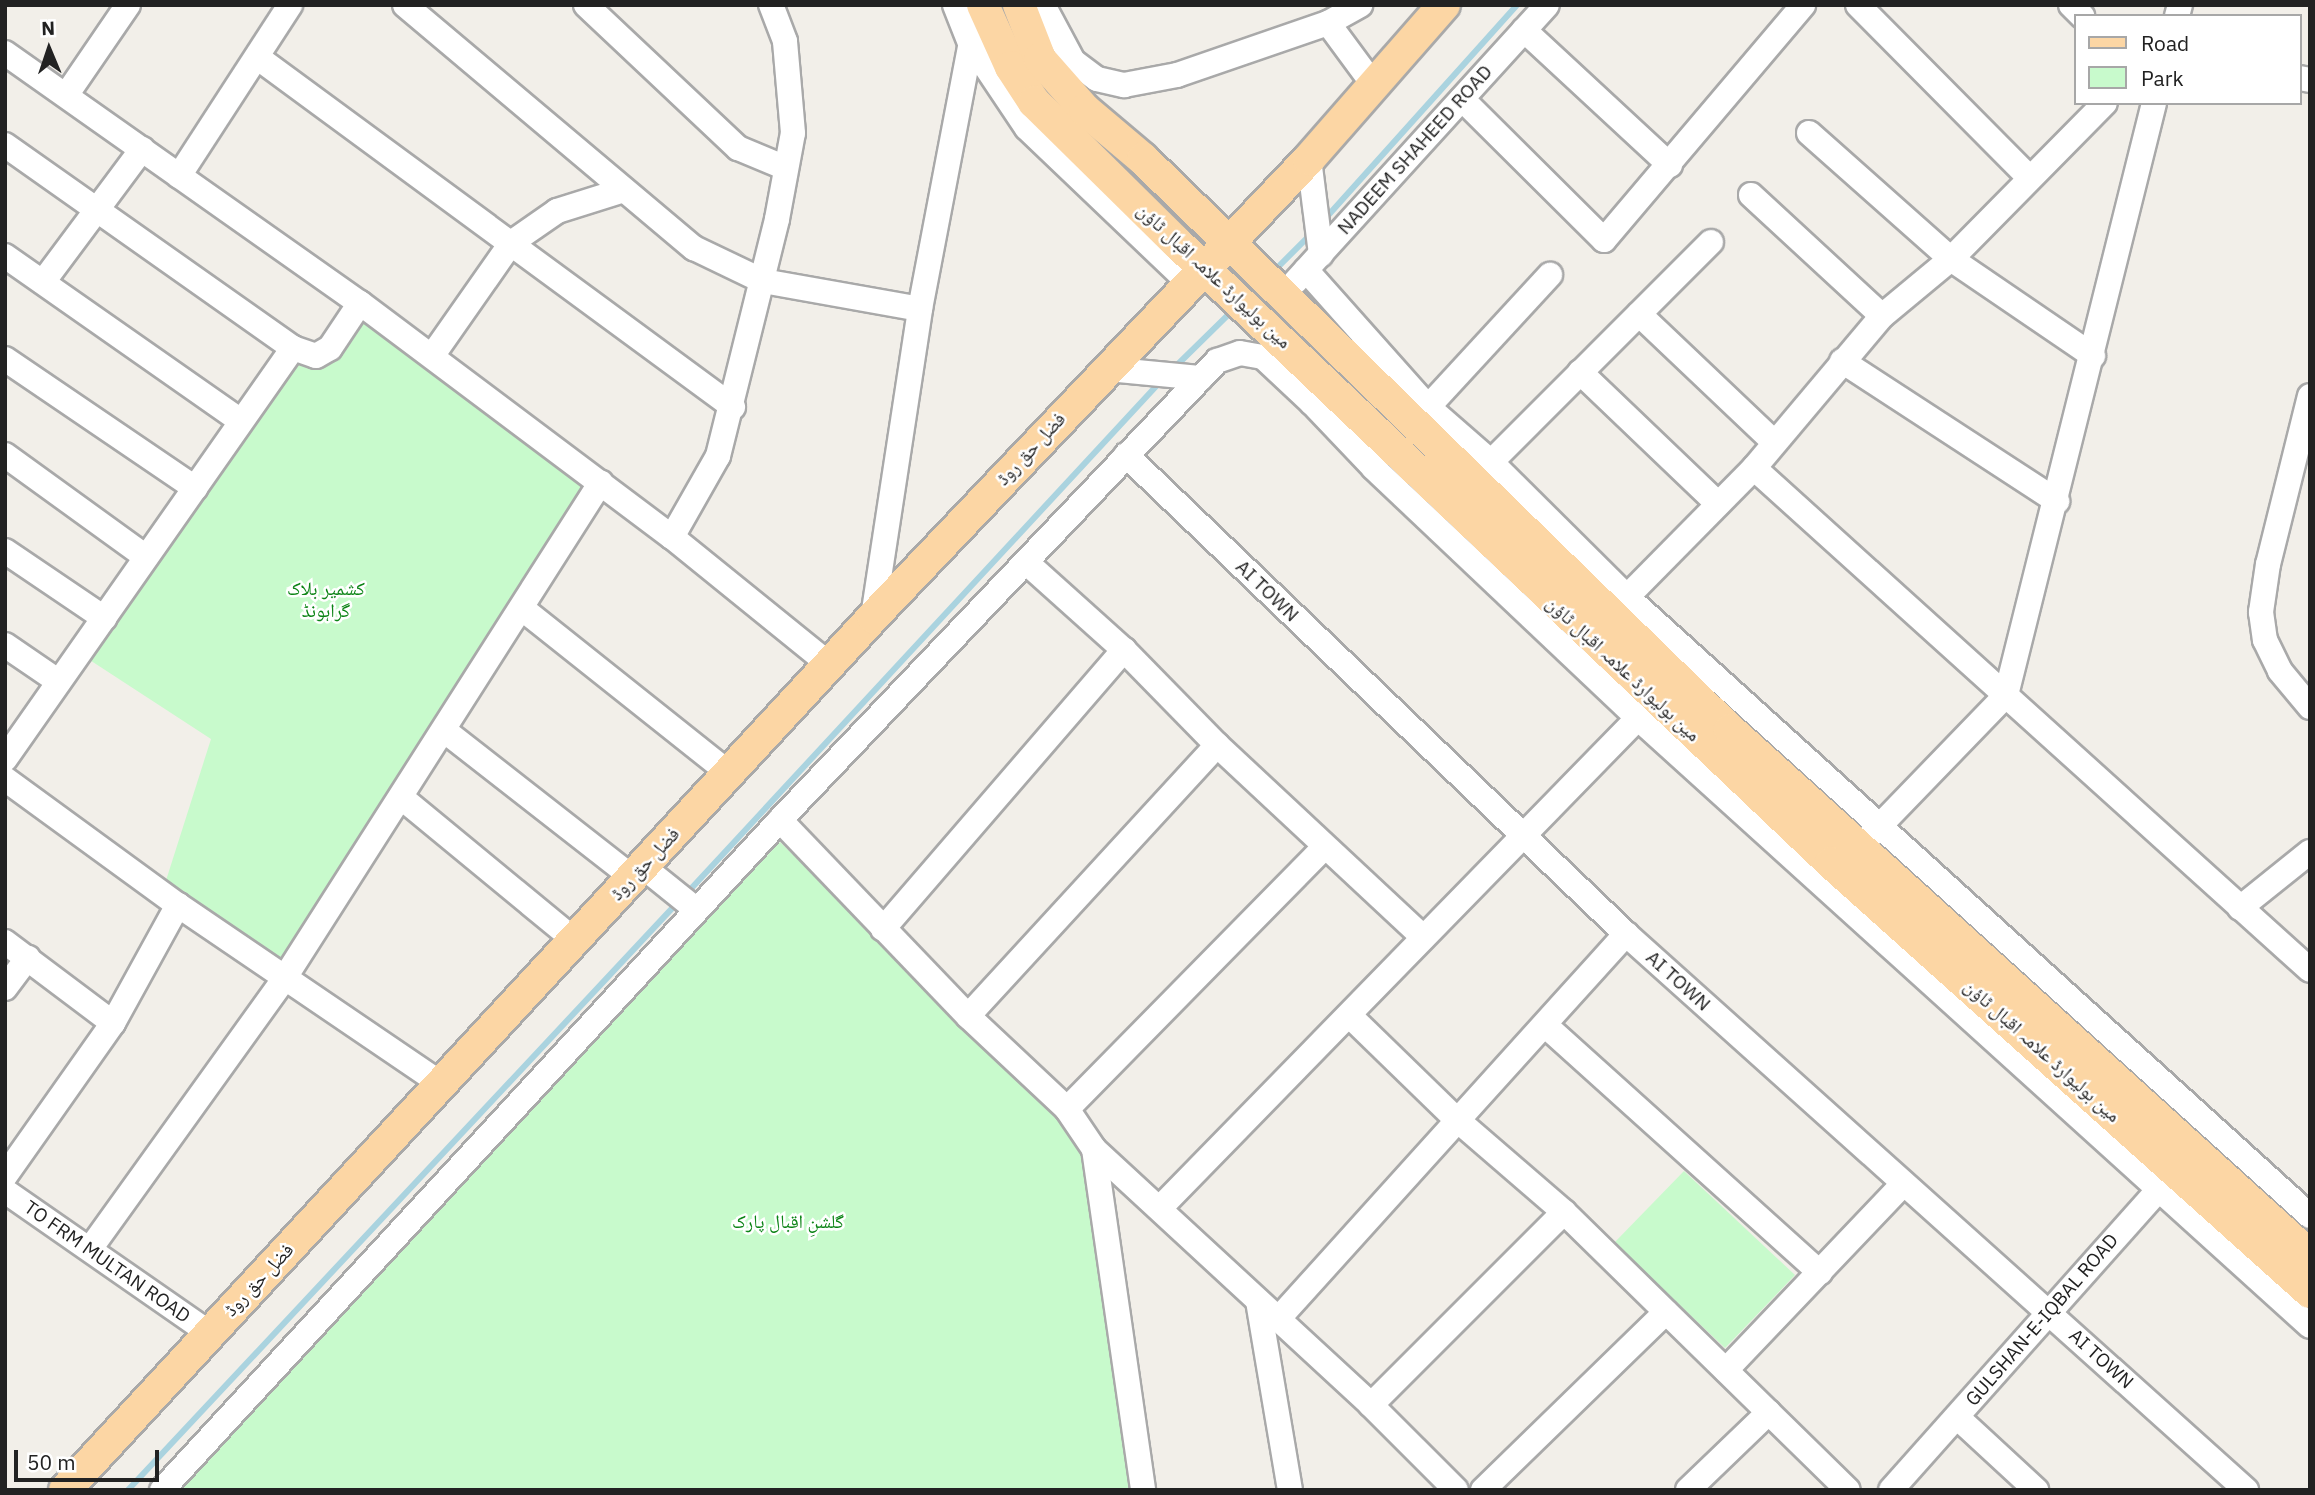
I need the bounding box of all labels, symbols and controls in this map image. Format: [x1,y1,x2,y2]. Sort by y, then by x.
north arrow [14,14,84,84]
legend [2074,14,2301,105]
text: N [41,16,56,40]
text: Road [2141,29,2189,57]
street label: NADEEM SHAHEED ROAD [1333,61,1497,239]
text: Park [2141,64,2184,92]
street label: مین بولیوارڈ علامہ اقبال ٹاؤن [1132,199,1296,353]
street label: فضل حق روڈ [992,408,1070,490]
street label: AI TOWN [1231,556,1303,626]
park label: کشمیر بلاک ﮔﺮﺍﮨﻮﻧﮉ [287,578,365,622]
street label: مین بولیوارڈ علامہ اقبال ٹاؤن [1541,592,1705,746]
street label: فضل حق روڈ [606,823,684,905]
street label: AI TOWN [1641,946,1715,1016]
street label: مین بولیوارڈ علامہ اقبال ٹاؤن [1959,975,2125,1127]
street label: TO FRM MULTAN ROAD [20,1196,194,1328]
park label: گلشنِ اقبال پارک [732,1211,844,1233]
street label: GULSHAN-E-IQBAL ROAD [1961,1229,2123,1411]
street label: فضل حق روڈ [220,1239,298,1321]
street label: AI TOWN [2064,1324,2138,1394]
scale bar [18,1436,163,1480]
text: 50 m [27,1448,76,1476]

